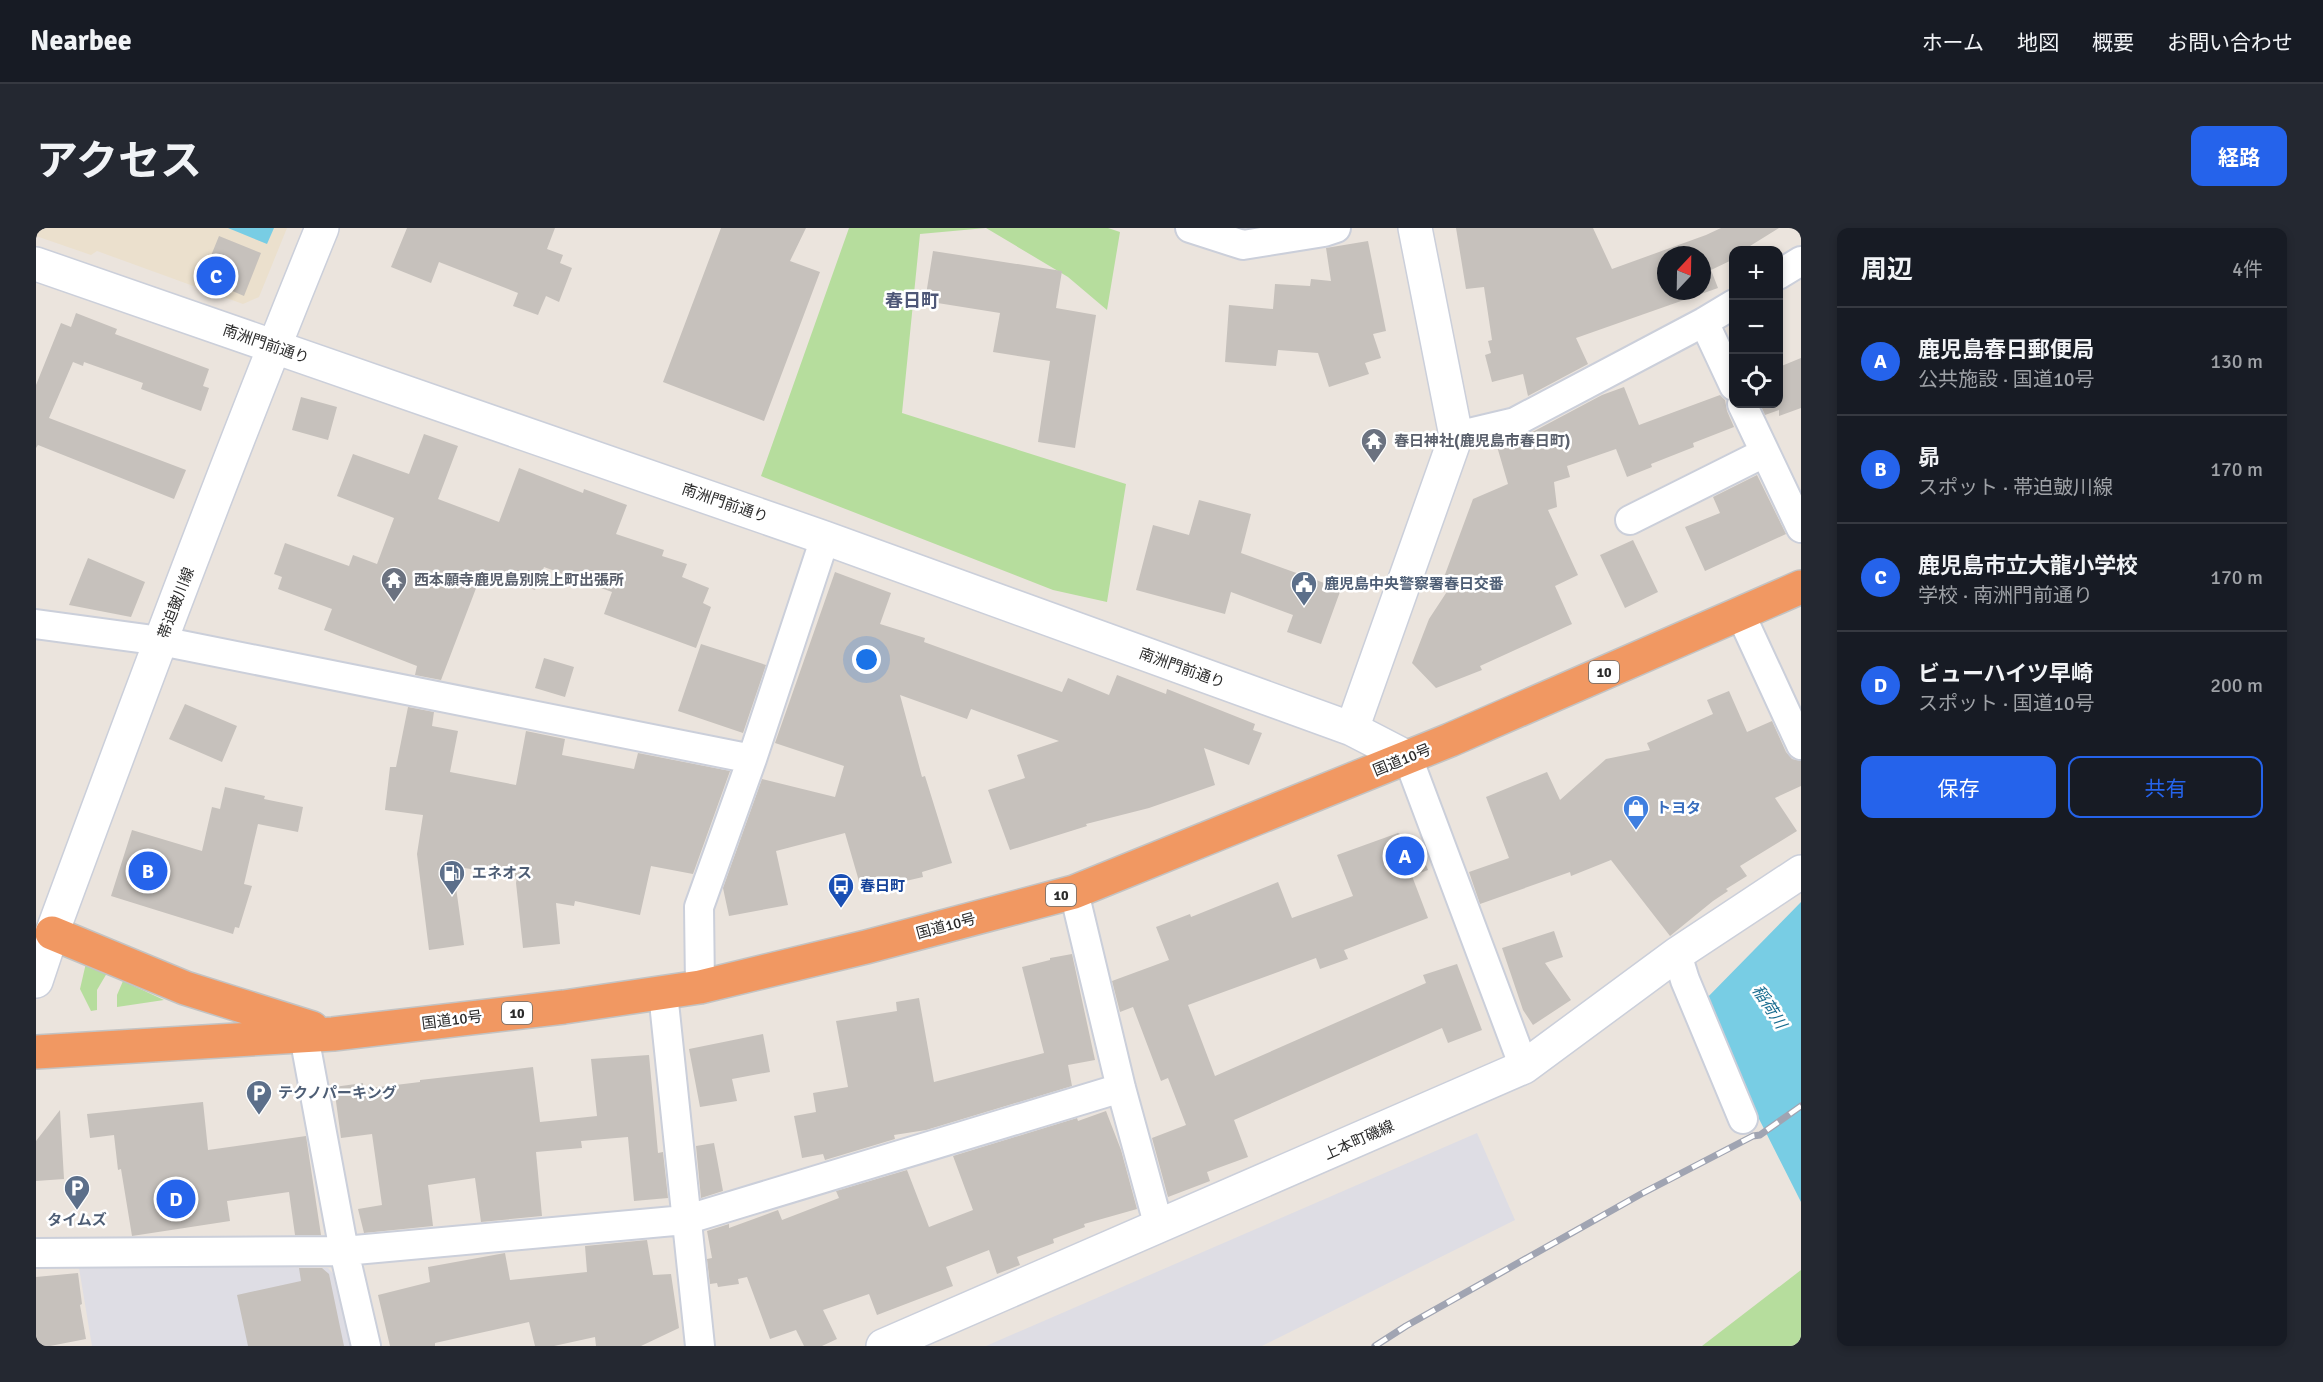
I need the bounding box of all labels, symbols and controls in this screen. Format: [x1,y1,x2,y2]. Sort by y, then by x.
text: Nearbee [30,24,132,58]
text: ホーム [1922,30,1984,56]
text: 地図 [2017,30,2059,56]
text: 概要 [2092,30,2134,56]
text: お問い合わせ [2167,30,2293,56]
button: 経路 [2191,126,2287,186]
text: アクセス [36,136,202,187]
north arrow [1657,246,1711,300]
map controls [1729,246,1783,408]
button: + [1729,246,1783,300]
pin: C [196,254,236,298]
text: 周辺 [1861,254,1913,286]
text: 4件 [2232,257,2263,282]
district label: 春日町 [885,290,939,312]
button: − [1729,300,1783,354]
street label: 南洲門前通り [221,321,311,367]
text: 鹿児島春日郵便局 [1918,336,2094,363]
text: A [1874,349,1887,374]
text: 130 m [2210,349,2263,374]
button: locate [1729,354,1783,408]
text: 公共施設 · 国道10号 [1918,367,2095,392]
temple icon: 春日神社(鹿児島市春日町) [1359,426,1389,464]
place label: 春日神社(鹿児島市春日町) [1394,432,1570,450]
text: 昴 [1918,444,1940,471]
text: B [1874,457,1887,482]
text: 170 m [2210,457,2263,482]
text: スポット · 帯迫皷川線 [1918,475,2113,500]
street label: 南洲門前通り [680,480,770,526]
text: 鹿児島市立大龍小学校 [1918,552,2138,579]
street label: 帯迫皷川線 [154,565,198,641]
temple icon: 西本願寺鹿児島別院上町出張所 [379,565,409,603]
text: C [1874,565,1887,590]
text: 170 m [2210,565,2263,590]
public building icon: 鹿児島中央警察署春日交番 [1289,569,1319,607]
place label: 西本願寺鹿児島別院上町出張所 [414,571,624,589]
place label: 鹿児島中央警察署春日交番 [1324,575,1504,593]
text: 学校 · 南洲門前通り [1918,583,2093,608]
street label: 南洲門前通り [1137,644,1227,692]
your location [852,645,881,674]
text: ビューハイツ早崎 [1918,660,2093,687]
road number: 10 [1589,661,1619,683]
text: D [1874,673,1887,698]
text: 200 m [2210,673,2263,698]
text: スポット · 国道10号 [1918,691,2095,716]
street label: 国道10号 [1370,740,1434,780]
button: 保存 [1861,756,2056,818]
button: 共有 [2068,756,2263,818]
shop icon: トヨタ [1621,793,1651,831]
place label: トヨタ [1656,799,1701,817]
pin: A [1386,834,1424,878]
pin: B [128,848,168,894]
fuel station icon: エネオス [437,858,467,896]
place label: エネオス [472,864,532,882]
bus stop icon: 春日町 [826,871,856,909]
place label: 春日町 [860,877,905,895]
road number: 10 [1046,884,1076,906]
street label: 国道10号 [914,909,978,943]
water label: 稲荷川 [1748,981,1792,1034]
road number: 10 [502,1002,532,1024]
street label: 国道10号 [421,1007,483,1033]
parking icon: テクノパーキング [244,1078,274,1116]
place label: テクノパーキング [278,1084,397,1102]
street label: 上本町磯線 [1321,1117,1397,1163]
parking icon: タイムズ [62,1173,92,1211]
pin: D [156,1176,196,1222]
place label: タイムズ [47,1211,107,1229]

